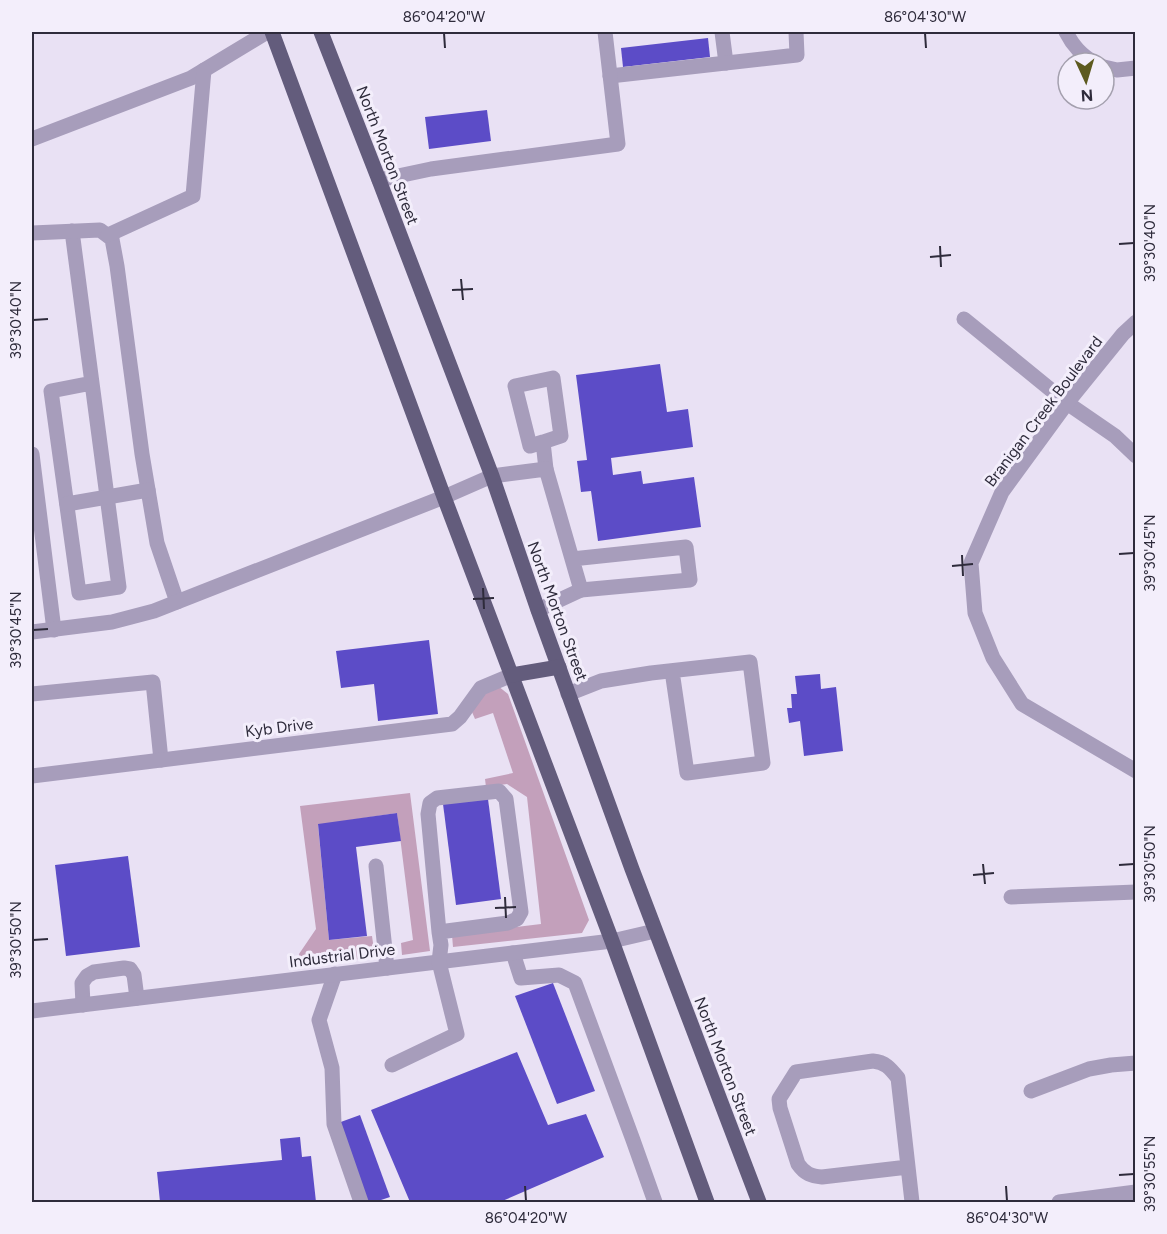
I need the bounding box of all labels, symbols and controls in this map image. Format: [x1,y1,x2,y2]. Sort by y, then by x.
text: 86°04'20"W [403,8,486,26]
text: 86°04'30"W [884,8,967,26]
north arrow [1056,51,1116,111]
street label: North Morton Street [352,83,423,227]
text: N [1080,86,1094,105]
text: 39°30'40"N [1141,204,1159,282]
text: 39°30'40"N [7,281,25,359]
street label: Branigan Creek Boulevard [981,332,1106,490]
text: 39°30'45"N [1141,514,1159,592]
street label: North Morton Street [523,539,592,684]
text: 39°30'45"N [7,591,25,669]
street label: Kyb Drive [244,714,314,741]
text: 39°30'50"N [1141,825,1159,903]
text: 39°30'50"N [7,901,25,979]
street label: Industrial Drive [288,940,396,971]
street label: North Morton Street [690,994,761,1138]
text: 39°30'55"N [1141,1136,1159,1212]
text: 86°04'20"W [485,1209,568,1227]
text: 86°04'30"W [966,1209,1049,1227]

